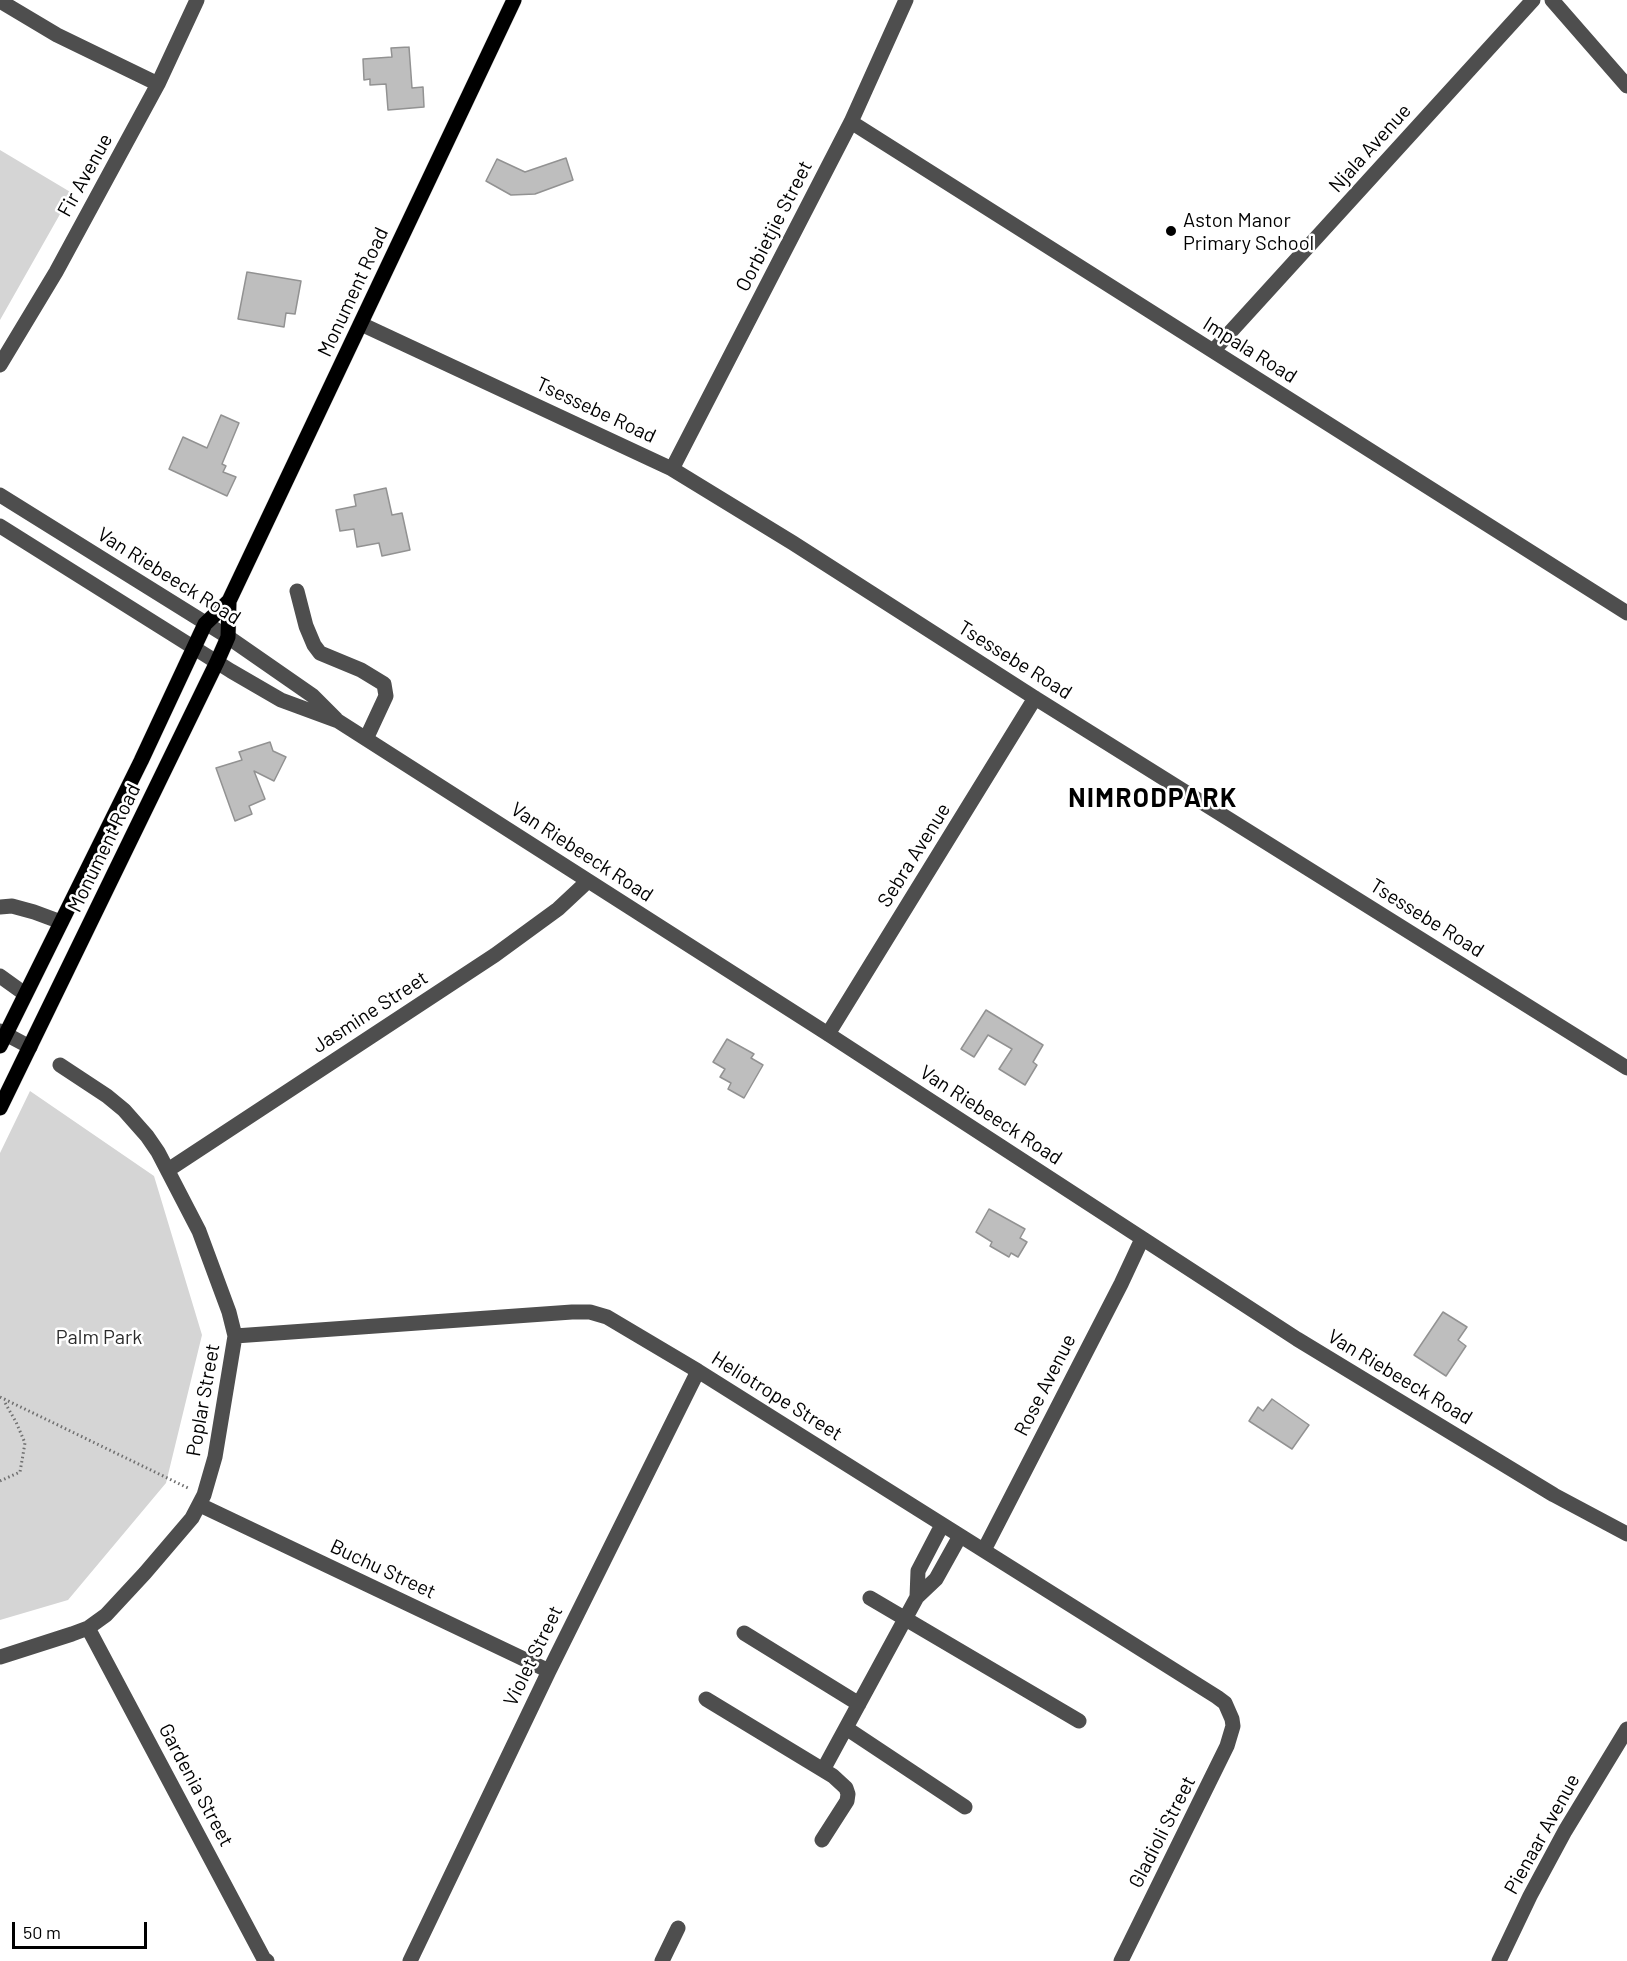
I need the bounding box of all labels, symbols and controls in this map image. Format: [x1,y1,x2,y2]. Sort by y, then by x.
street label: Njala Avenue [1324,99,1416,197]
street label: Fir Avenue [52,129,118,221]
street label: Oorbietjie Street [731,157,817,295]
place label: Aston Manor Primary School [1183,208,1314,255]
street label: Monument Road [313,223,393,361]
marker: Aston Manor Primary School [1164,224,1178,238]
street label: Impala Road [1199,312,1301,388]
street label: Tsessebe Road [532,372,660,448]
street label: Van Riebeeck Road [93,522,245,630]
street label: Tsessebe Road [954,615,1076,705]
street label: Monument Road [63,780,145,916]
district label: NIMRODPARK [1068,782,1238,814]
street label: Van Riebeeck Road [506,797,658,907]
street label: Sebra Avenue [872,798,956,912]
street label: Tsessebe Road [1366,873,1488,963]
street label: Jasmine Street [308,966,432,1058]
street label: Van Riebeeck Road [915,1060,1067,1170]
street label: Van Riebeeck Road [1323,1324,1477,1430]
park label: Palm Park [56,1325,142,1349]
street label: Rose Avenue [1009,1330,1081,1440]
street label: Poplar Street [181,1342,225,1458]
street label: Heliotrope Street [707,1346,847,1446]
street label: Buchu Street [327,1534,439,1604]
street label: Violet Street [498,1602,568,1710]
street label: Gardenia Street [154,1719,238,1851]
street label: Pienaar Avenue [1499,1770,1585,1898]
street label: Gladioli Street [1124,1772,1200,1892]
scale bar [15,1910,150,1948]
text: 50 m [23,1921,61,1943]

